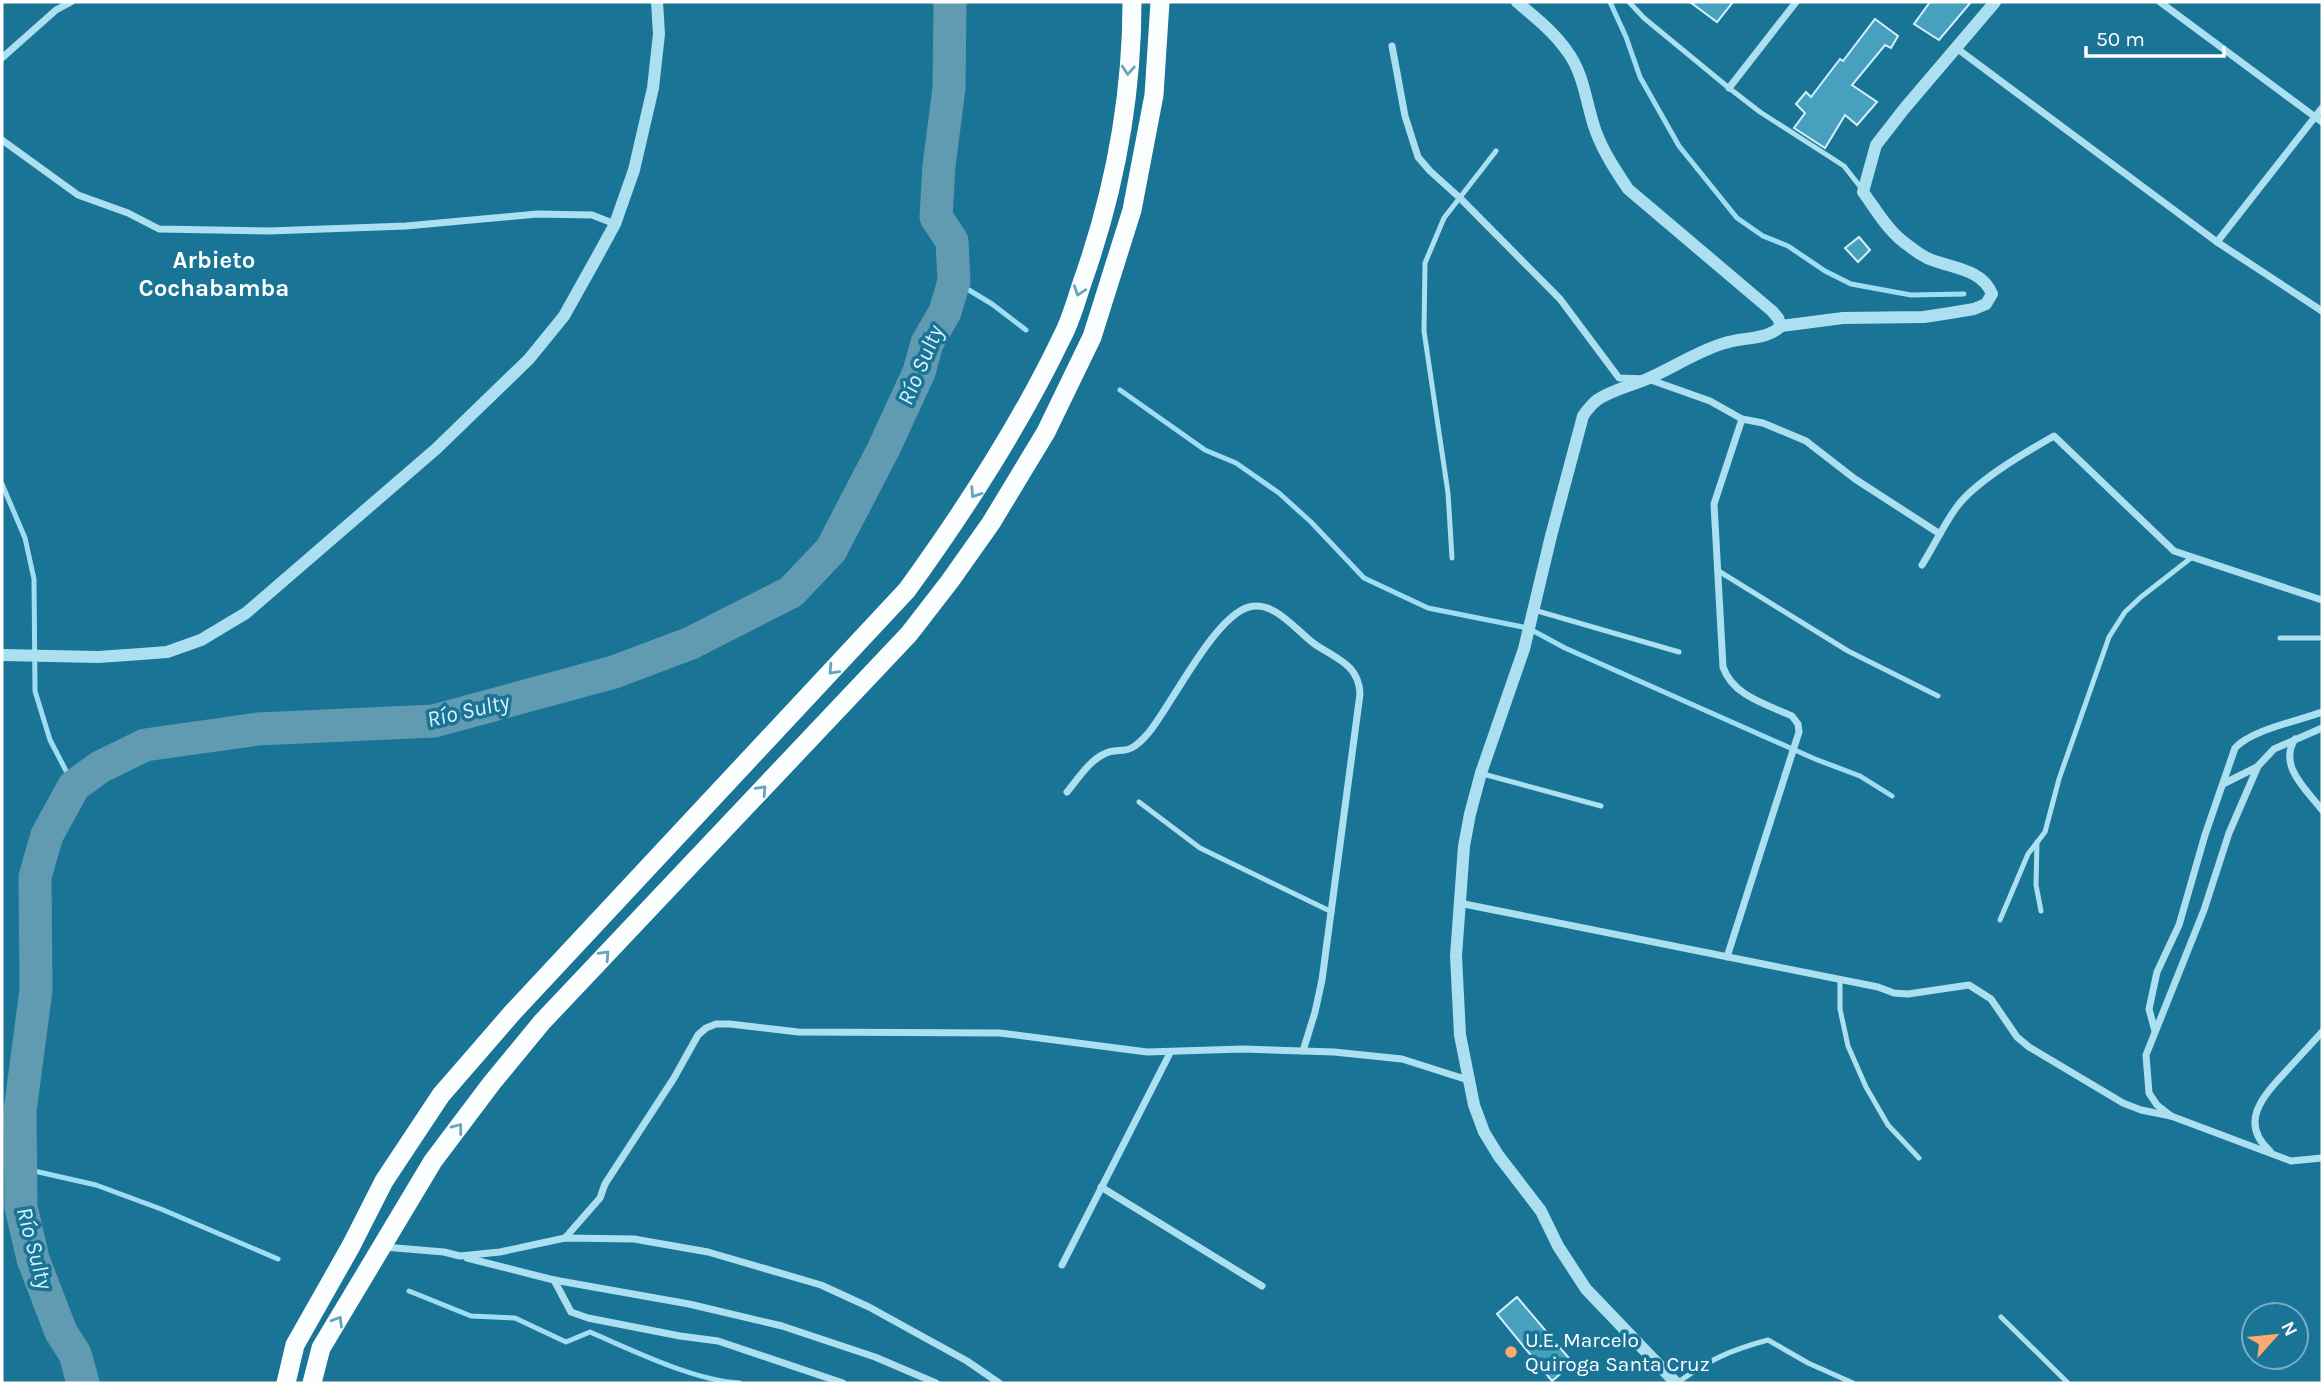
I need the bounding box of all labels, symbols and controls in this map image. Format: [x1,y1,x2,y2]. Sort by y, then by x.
scale bar [2086,14,2224,58]
text: 50 m [2096,27,2145,51]
one-way arrow [1121,65,1136,76]
district label: Arbieto Cochabamba [139,246,289,302]
one-way arrow [1073,285,1087,297]
water label: Río Sulty [892,320,950,409]
one-way arrow [971,485,984,498]
one-way arrow [829,662,842,675]
water label: Río Sulty [424,688,513,733]
one-way arrow [753,785,766,798]
one-way arrow [597,950,610,963]
one-way arrow [449,1123,462,1135]
water label: Río Sulty [11,1204,59,1293]
north arrow [2240,1301,2310,1371]
one-way arrow [329,1315,342,1328]
text: N [2276,1318,2302,1340]
place label: U.E. Marcelo Quiroga Santa Cruz [1525,1328,1710,1376]
marker: U.E. Marcelo Quiroga Santa Cruz [1503,1344,1519,1360]

